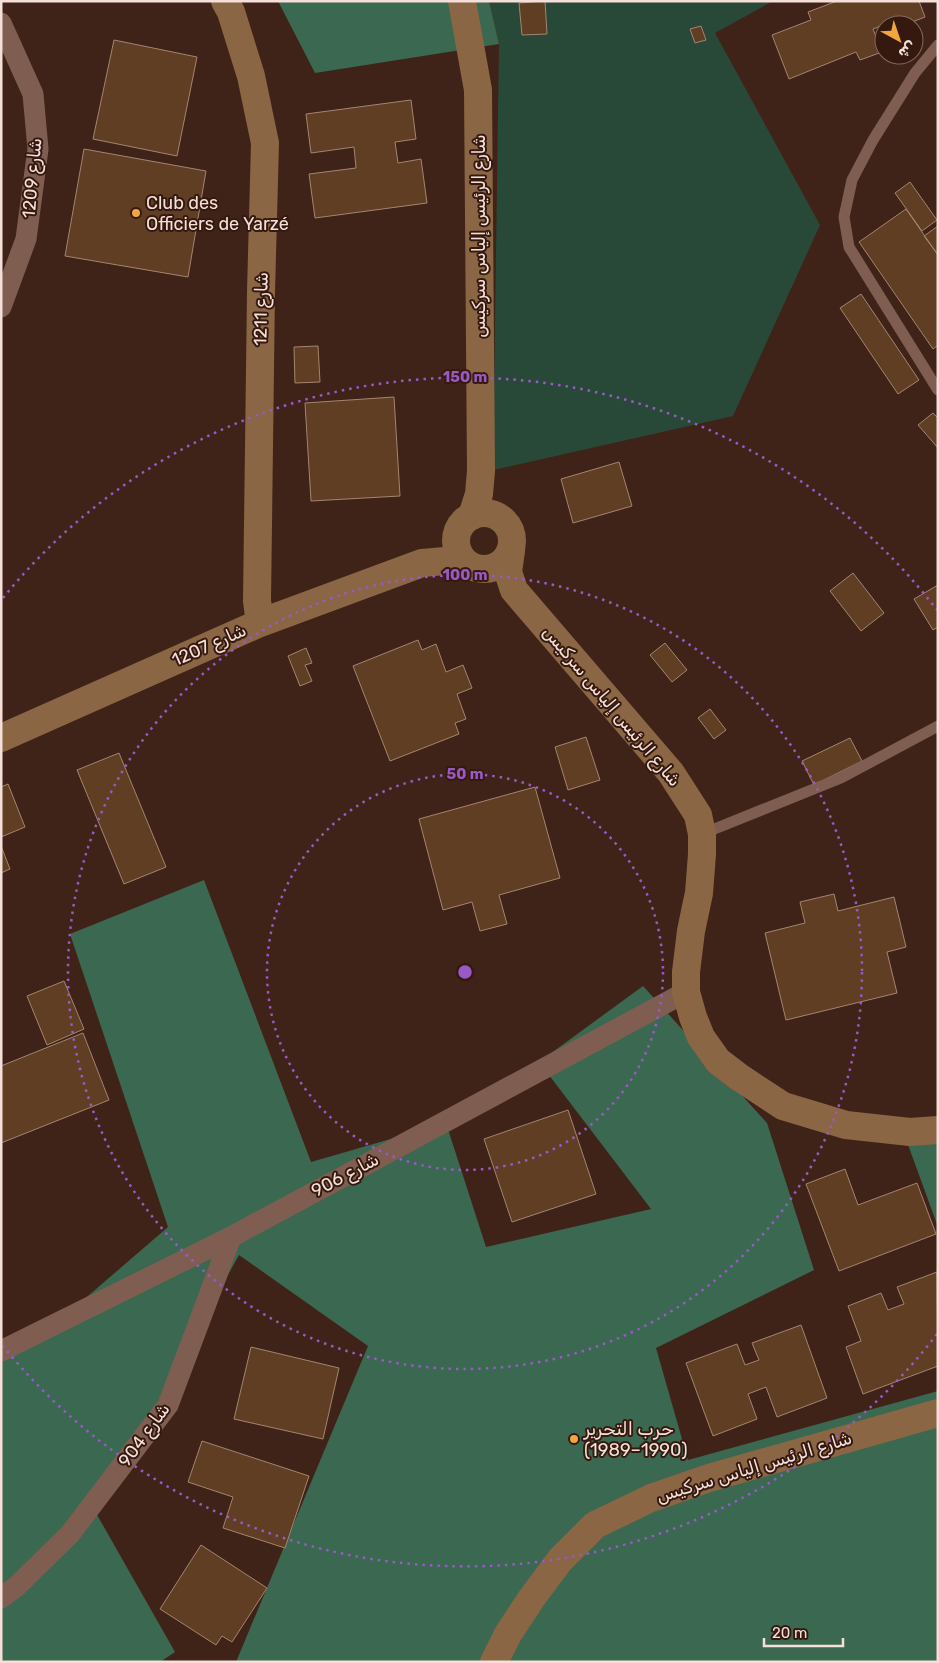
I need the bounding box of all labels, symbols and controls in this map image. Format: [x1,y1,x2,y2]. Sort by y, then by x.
north arrow [874,15,924,65]
text: ش [895,37,919,62]
street label: شارع الرئيس إلياس سركيس [468,134,491,338]
street label: شارع 1209 [18,137,47,219]
place label: Club des Officiers de Yarzé [146,192,289,235]
marker: Club des Officiers de Yarzé [130,207,142,219]
street label: شارع 1211 [249,272,274,346]
text: 150 m [443,368,487,386]
text: 100 m [443,566,487,584]
street label: شارع 1207 [168,619,250,672]
street label: شارع الرئيس إلياس سركيس [537,621,686,792]
text: 50 m [447,765,483,783]
centre of rings [456,963,474,981]
street label: شارع 906 [307,1148,383,1203]
street label: شارع 904 [113,1399,175,1472]
place label: حرب التحرير (1989–1990) [583,1418,688,1461]
street label: شارع الرئيس إلياس سركيس [654,1427,855,1508]
marker: حرب التحرير (1989–1990) [568,1433,580,1445]
scale bar [764,1616,843,1648]
text: 20 m [772,1624,807,1642]

